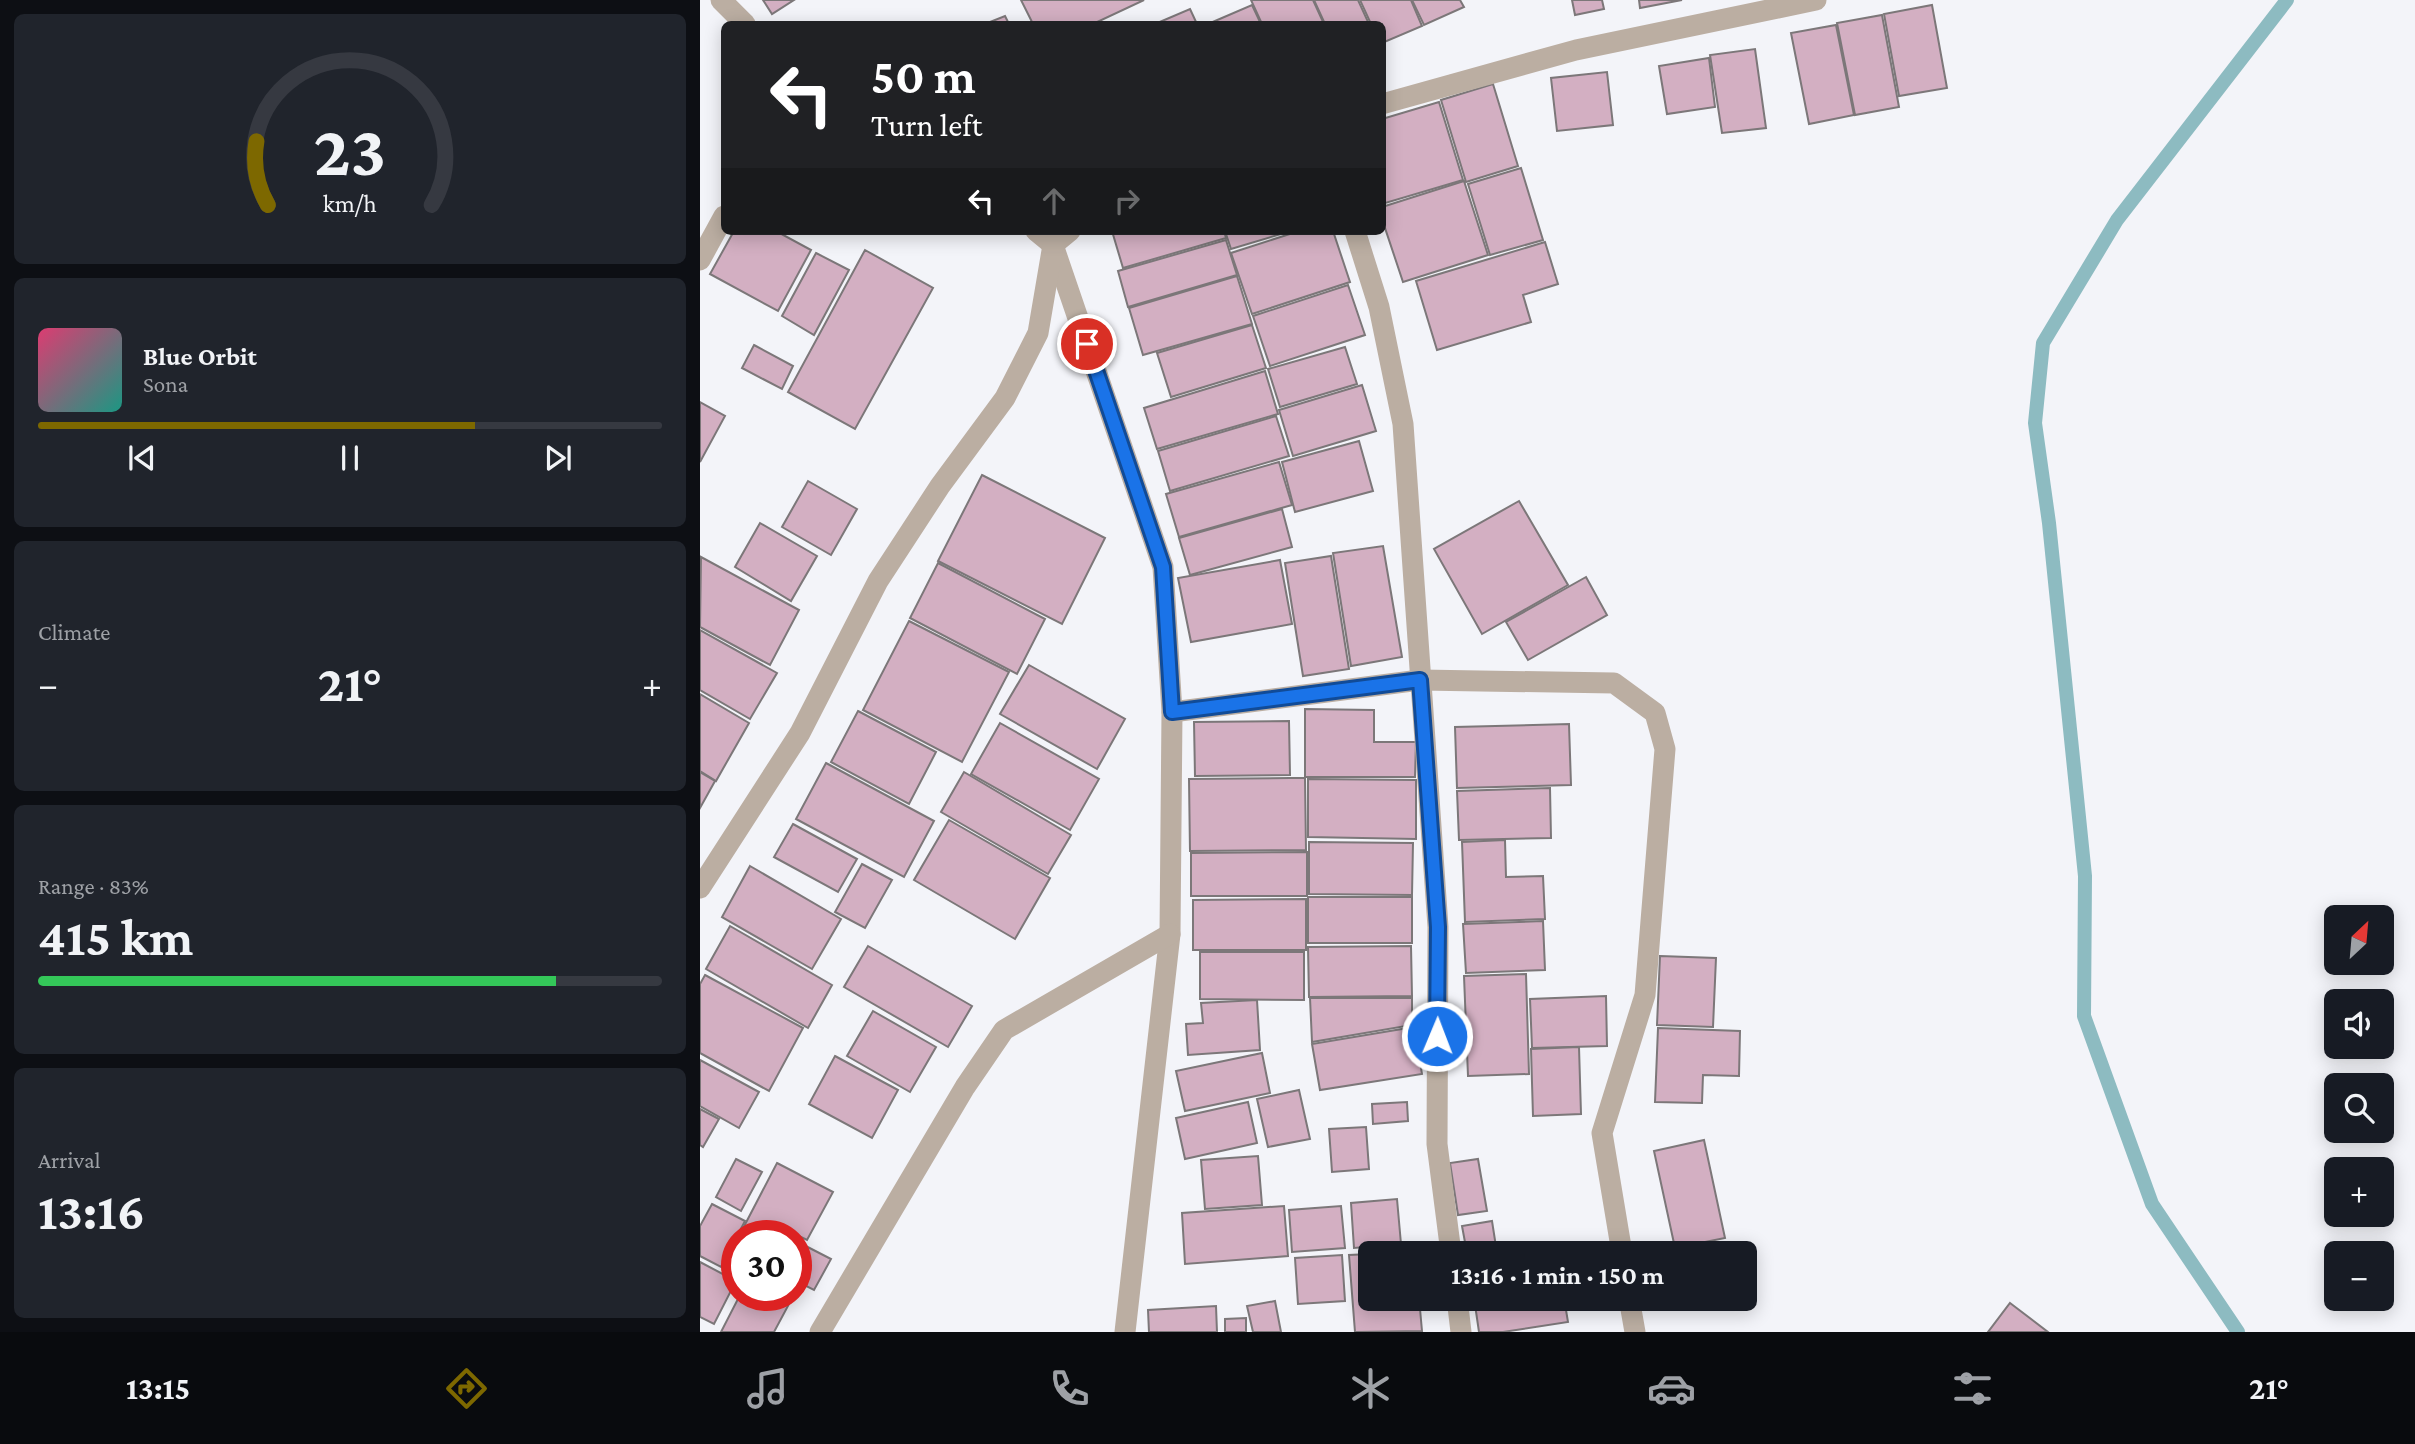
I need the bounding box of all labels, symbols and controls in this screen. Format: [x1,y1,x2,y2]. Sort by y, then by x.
icon: left [756,49,847,140]
text: 50 m [871,49,976,104]
text: Turn left [871,107,982,143]
text: 23 [314,110,386,191]
icon: left [962,182,1000,220]
icon: ahead [1035,182,1073,220]
icon: right [1108,182,1146,220]
text: km/h [323,190,377,217]
pin [1057,314,1117,374]
icon: arrive [1068,325,1106,363]
text: Blue Orbit [143,342,257,371]
text: Sona [143,371,188,397]
icon: previous [123,439,161,477]
icon: pause [331,439,369,477]
icon: next [539,439,577,477]
text: Climate [38,619,110,645]
text: 21° [318,654,382,712]
text: − [38,663,58,705]
text: + [642,663,662,705]
text: Range · 83% [38,873,149,899]
north arrow [2324,905,2394,975]
map controls [2324,905,2394,1311]
text: 415 km [38,908,193,966]
button: sound [2324,989,2394,1059]
position arrow [1400,999,1474,1073]
button: search [2324,1073,2394,1143]
text: Arrival [38,1147,101,1173]
button: + [2324,1157,2394,1227]
text: 13:16 [38,1182,145,1240]
speed limit sign: 30 [721,1220,812,1311]
button: − [2324,1241,2394,1311]
text: 13:16 · 1 min · 150 m [1451,1261,1664,1290]
icon: directions [442,1364,491,1413]
icon: music [743,1364,792,1413]
icon: phone [1045,1364,1094,1413]
icon: climate [1346,1364,1395,1413]
icon: car [1647,1364,1696,1413]
icon: filters [1948,1364,1997,1413]
text: 13:15 [126,1370,190,1406]
text: 21° [2249,1370,2289,1406]

